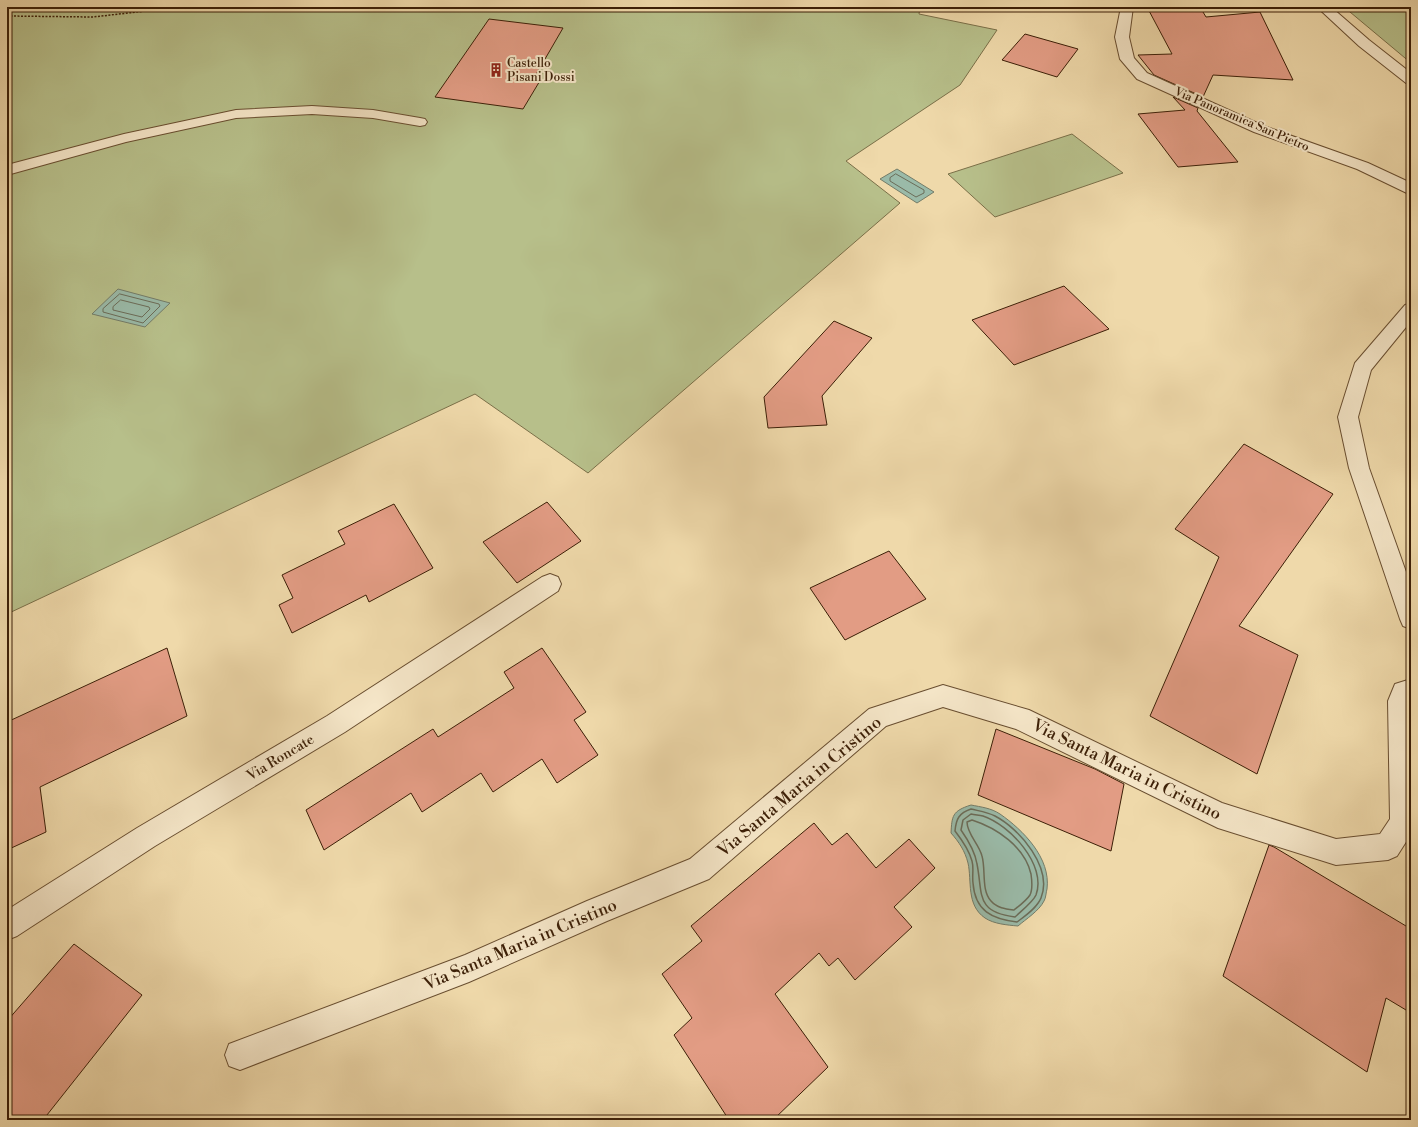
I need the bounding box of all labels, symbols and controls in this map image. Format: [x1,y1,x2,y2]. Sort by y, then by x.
place label: Castello Pisani Dossi [507,56,575,85]
building icon: Castello Pisani Dossi [488,62,504,78]
street label: Via Panoramica San Pietro [1171,84,1312,155]
street label: Via Santa Maria in Cristino [712,712,886,863]
street label: Via Santa Maria in Cristino [1027,714,1225,825]
street label: Via Roncate [243,731,318,786]
street label: Via Santa Maria in Cristino [419,894,620,996]

